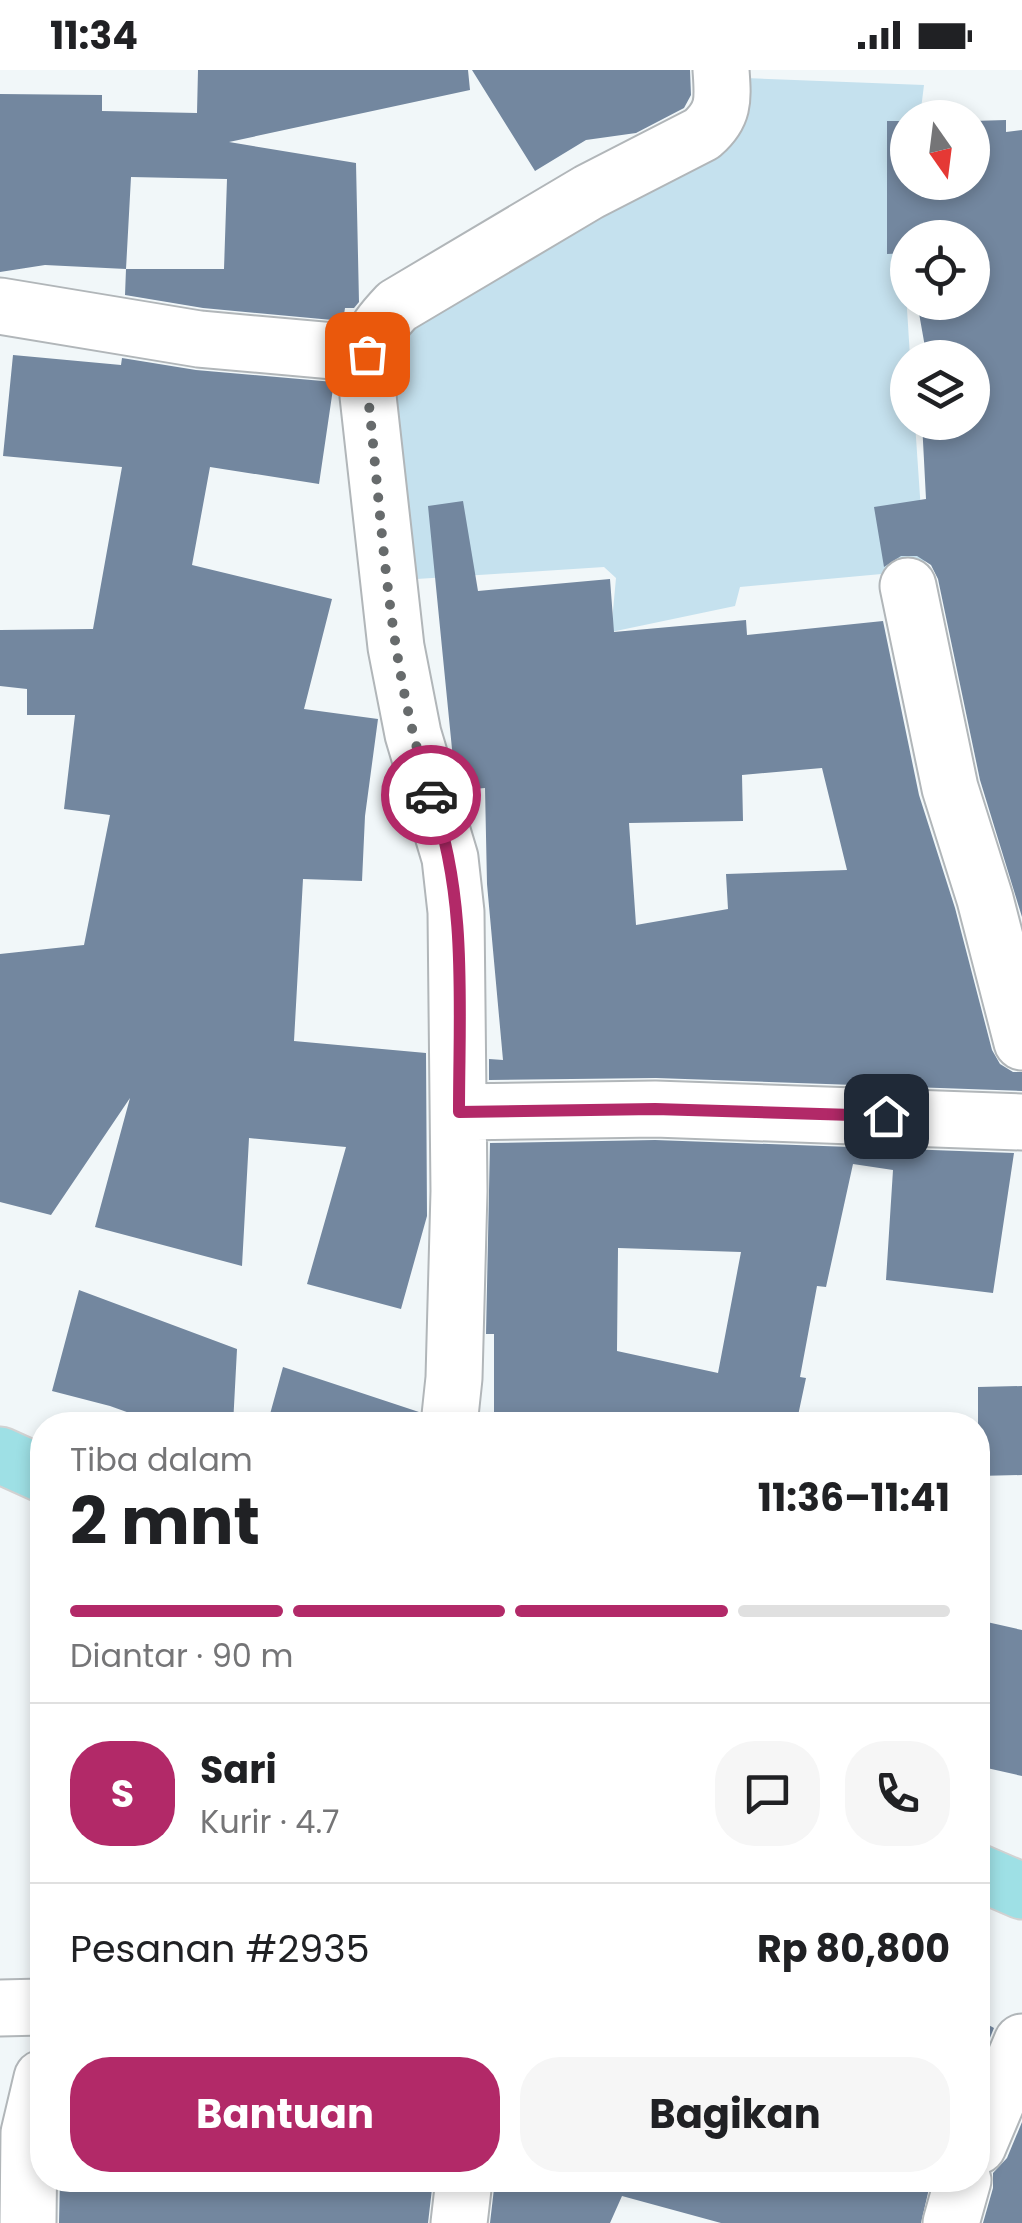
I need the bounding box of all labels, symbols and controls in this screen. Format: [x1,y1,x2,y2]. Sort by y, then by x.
text: 11:34 [50,9,138,62]
north arrow [890,100,990,200]
map controls [890,100,990,440]
button: locate [890,220,990,320]
pin [325,312,410,397]
icon: bag [340,327,395,382]
button: layers [890,340,990,440]
courier [381,745,481,845]
icon: car [404,768,459,823]
pin [844,1074,929,1159]
icon: home [859,1089,914,1144]
text: Tiba dalam [70,1437,253,1482]
text: 11:36–11:41 [758,1471,950,1524]
text: 2 mnt [70,1476,260,1567]
text: Diantar · 90 m [70,1633,293,1678]
button: chat [715,1741,820,1846]
button: phone [845,1741,950,1846]
text: Sari [200,1743,277,1796]
text: S [111,1767,134,1820]
text: Kurir · 4.7 [200,1799,340,1844]
text: Pesanan #2935 [70,1922,370,1975]
text: Rp 80,800 [757,1922,950,1975]
button: Bantuan [70,2057,500,2172]
button: Bagikan [520,2057,950,2172]

